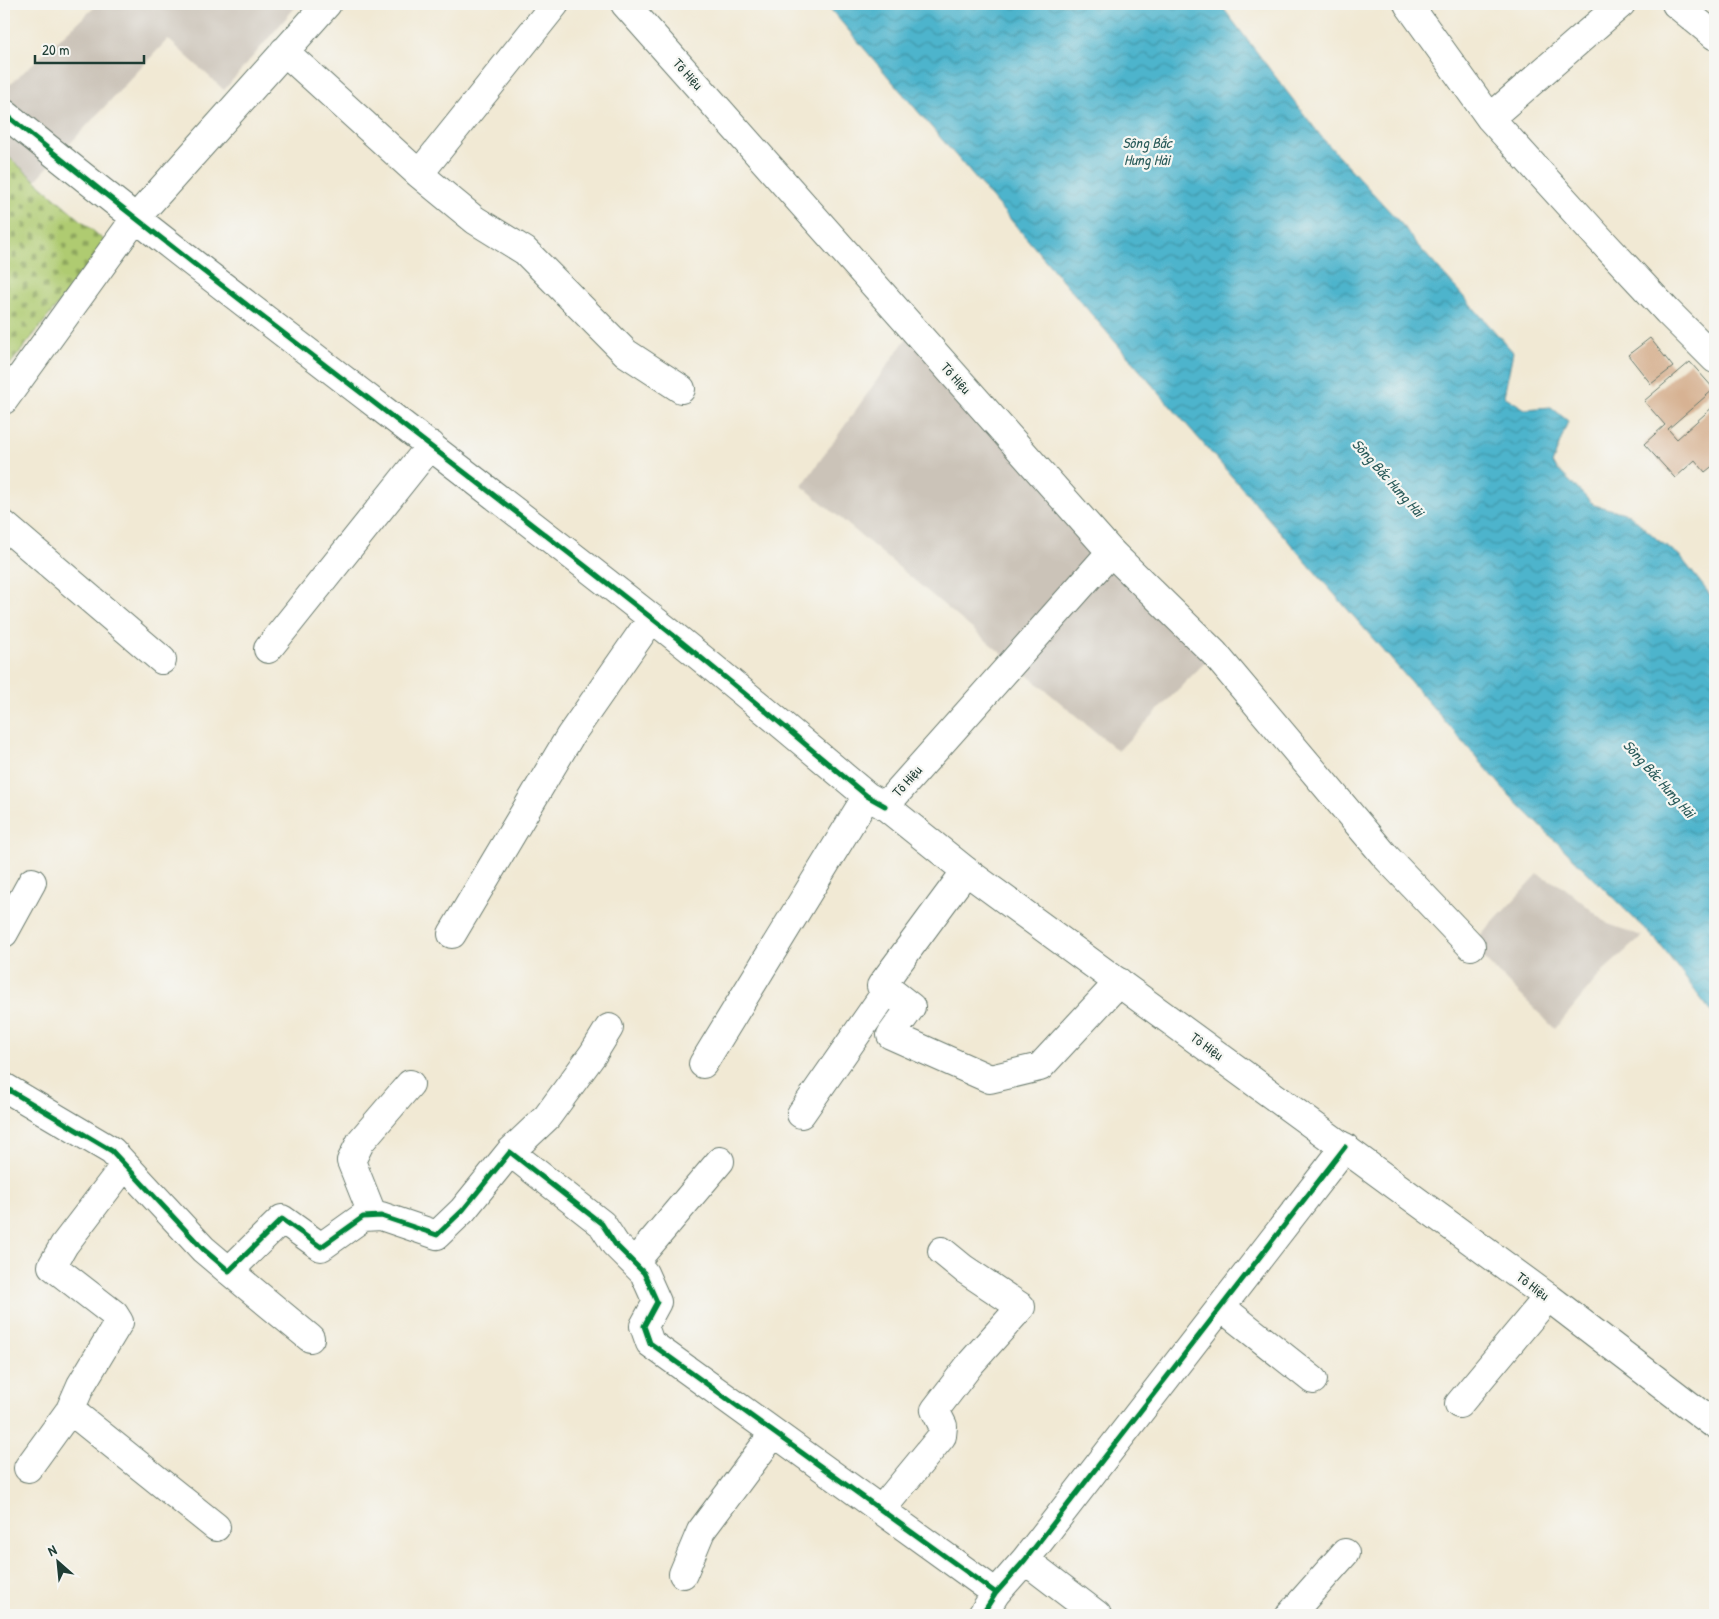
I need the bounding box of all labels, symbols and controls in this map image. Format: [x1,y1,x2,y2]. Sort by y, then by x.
scale bar [35,32,144,64]
text: 20 m [42,39,69,60]
street label: Tô Hiệu [669,54,708,94]
water label: Sông Bắc Hưng Hải [1122,132,1174,170]
street label: Tô Hiệu [937,358,976,398]
water label: Sông Bắc Hưng Hải [1348,434,1430,523]
water label: Sông Bắc Hưng Hải [1619,735,1701,824]
street label: Tô Hiệu [887,761,926,801]
street label: Tô Hiệu [1187,1027,1228,1064]
street label: Tô Hiệu [1513,1267,1554,1304]
north arrow [32,1536,82,1586]
text: N [44,1540,60,1560]

